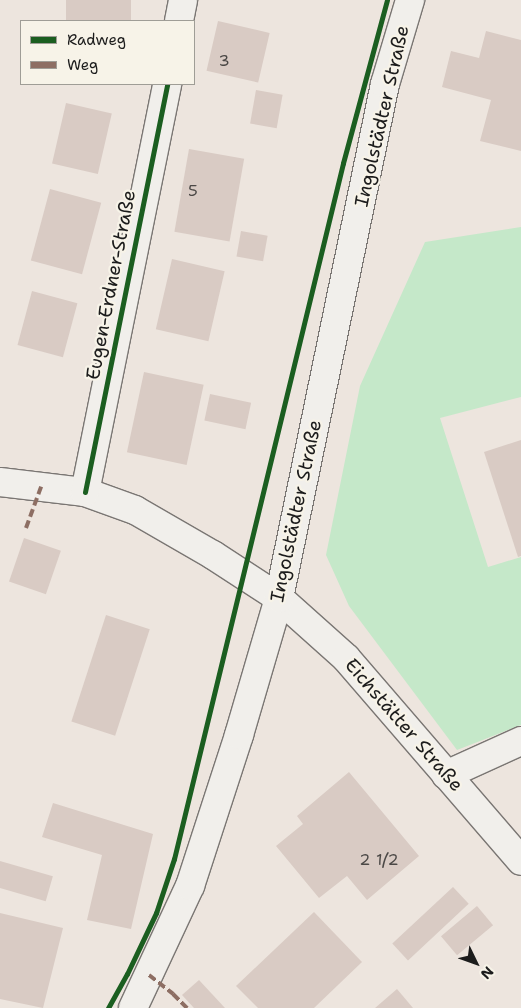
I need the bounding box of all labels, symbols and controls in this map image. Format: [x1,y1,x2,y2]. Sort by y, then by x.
legend [20,20,195,85]
street label: Ingolstädter Straße [350,23,414,209]
text: Radweg [67,30,126,50]
house number: 3 [218,51,230,71]
text: Weg [67,55,98,75]
house number: 5 [188,181,198,201]
street label: Eugen-Erdner-Straße [81,188,141,382]
street label: Ingolstädter Straße [266,418,326,604]
street label: Eichstätter Straße [340,654,468,796]
house number: 2 1/2 [359,850,399,870]
north arrow [451,938,501,988]
text: N [477,963,498,983]

